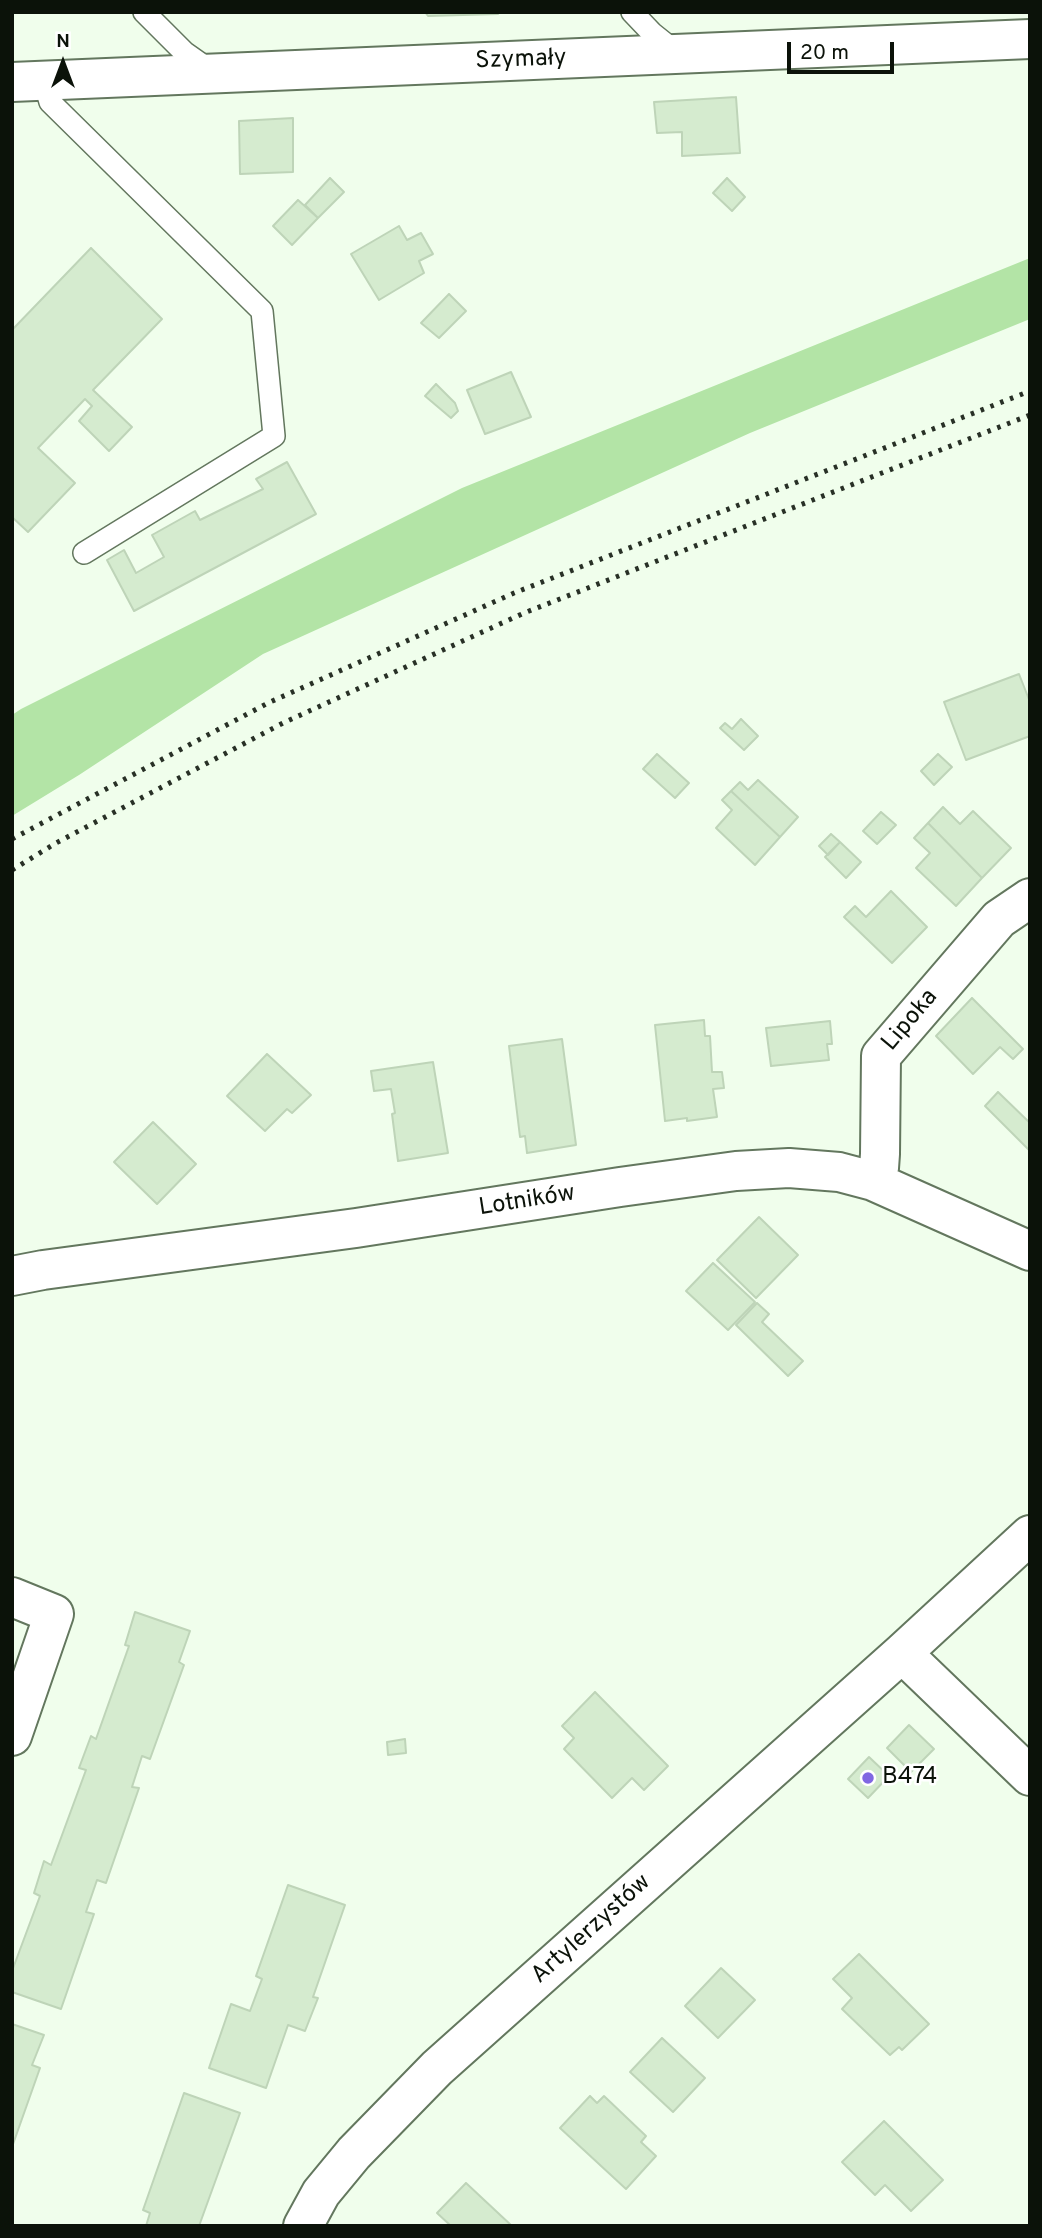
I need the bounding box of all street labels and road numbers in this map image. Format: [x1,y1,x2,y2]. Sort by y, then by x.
street label: Szymały [475,45,567,77]
street label: Lipoka [877,984,945,1058]
street label: Lotników [477,1180,577,1224]
street label: Artylerzystów [526,1869,658,1991]

